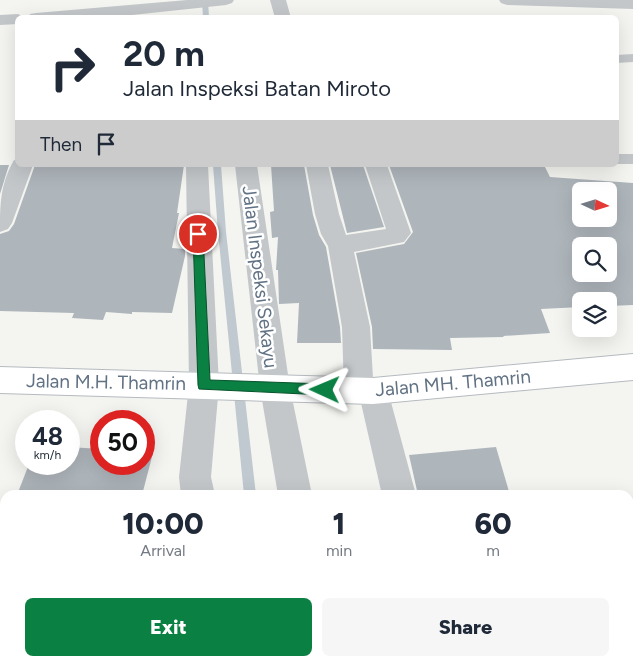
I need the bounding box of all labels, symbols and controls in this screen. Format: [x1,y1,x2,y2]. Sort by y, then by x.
text: 20 m [123,33,205,75]
icon: right [40,35,105,100]
text: Jalan Inspeksi Batan Miroto [123,75,391,102]
icon: arrive [92,130,120,158]
text: Then [40,133,82,156]
north arrow [572,182,618,228]
map controls [572,182,617,337]
street label: Jalan Inspeksi Sekayu [237,185,283,369]
pin [177,213,219,255]
icon: arrive [184,220,212,248]
button: search [572,237,617,282]
button: layers [572,292,617,337]
position arrow [298,363,350,415]
street label: Jalan MH. Thamrin [374,365,532,401]
street label: Jalan M.H. Thamrin [26,369,186,395]
speed limit sign: 50 [90,410,155,475]
text: 48 [32,421,63,451]
text: km/h [34,448,61,462]
text: 10:00 [122,505,204,542]
text: 1 [333,505,345,542]
text: 60 [474,505,512,542]
text: Arrival [140,541,186,560]
text: min [326,541,352,560]
text: m [486,541,500,560]
button: Exit [25,598,312,656]
button: Share [322,598,609,656]

